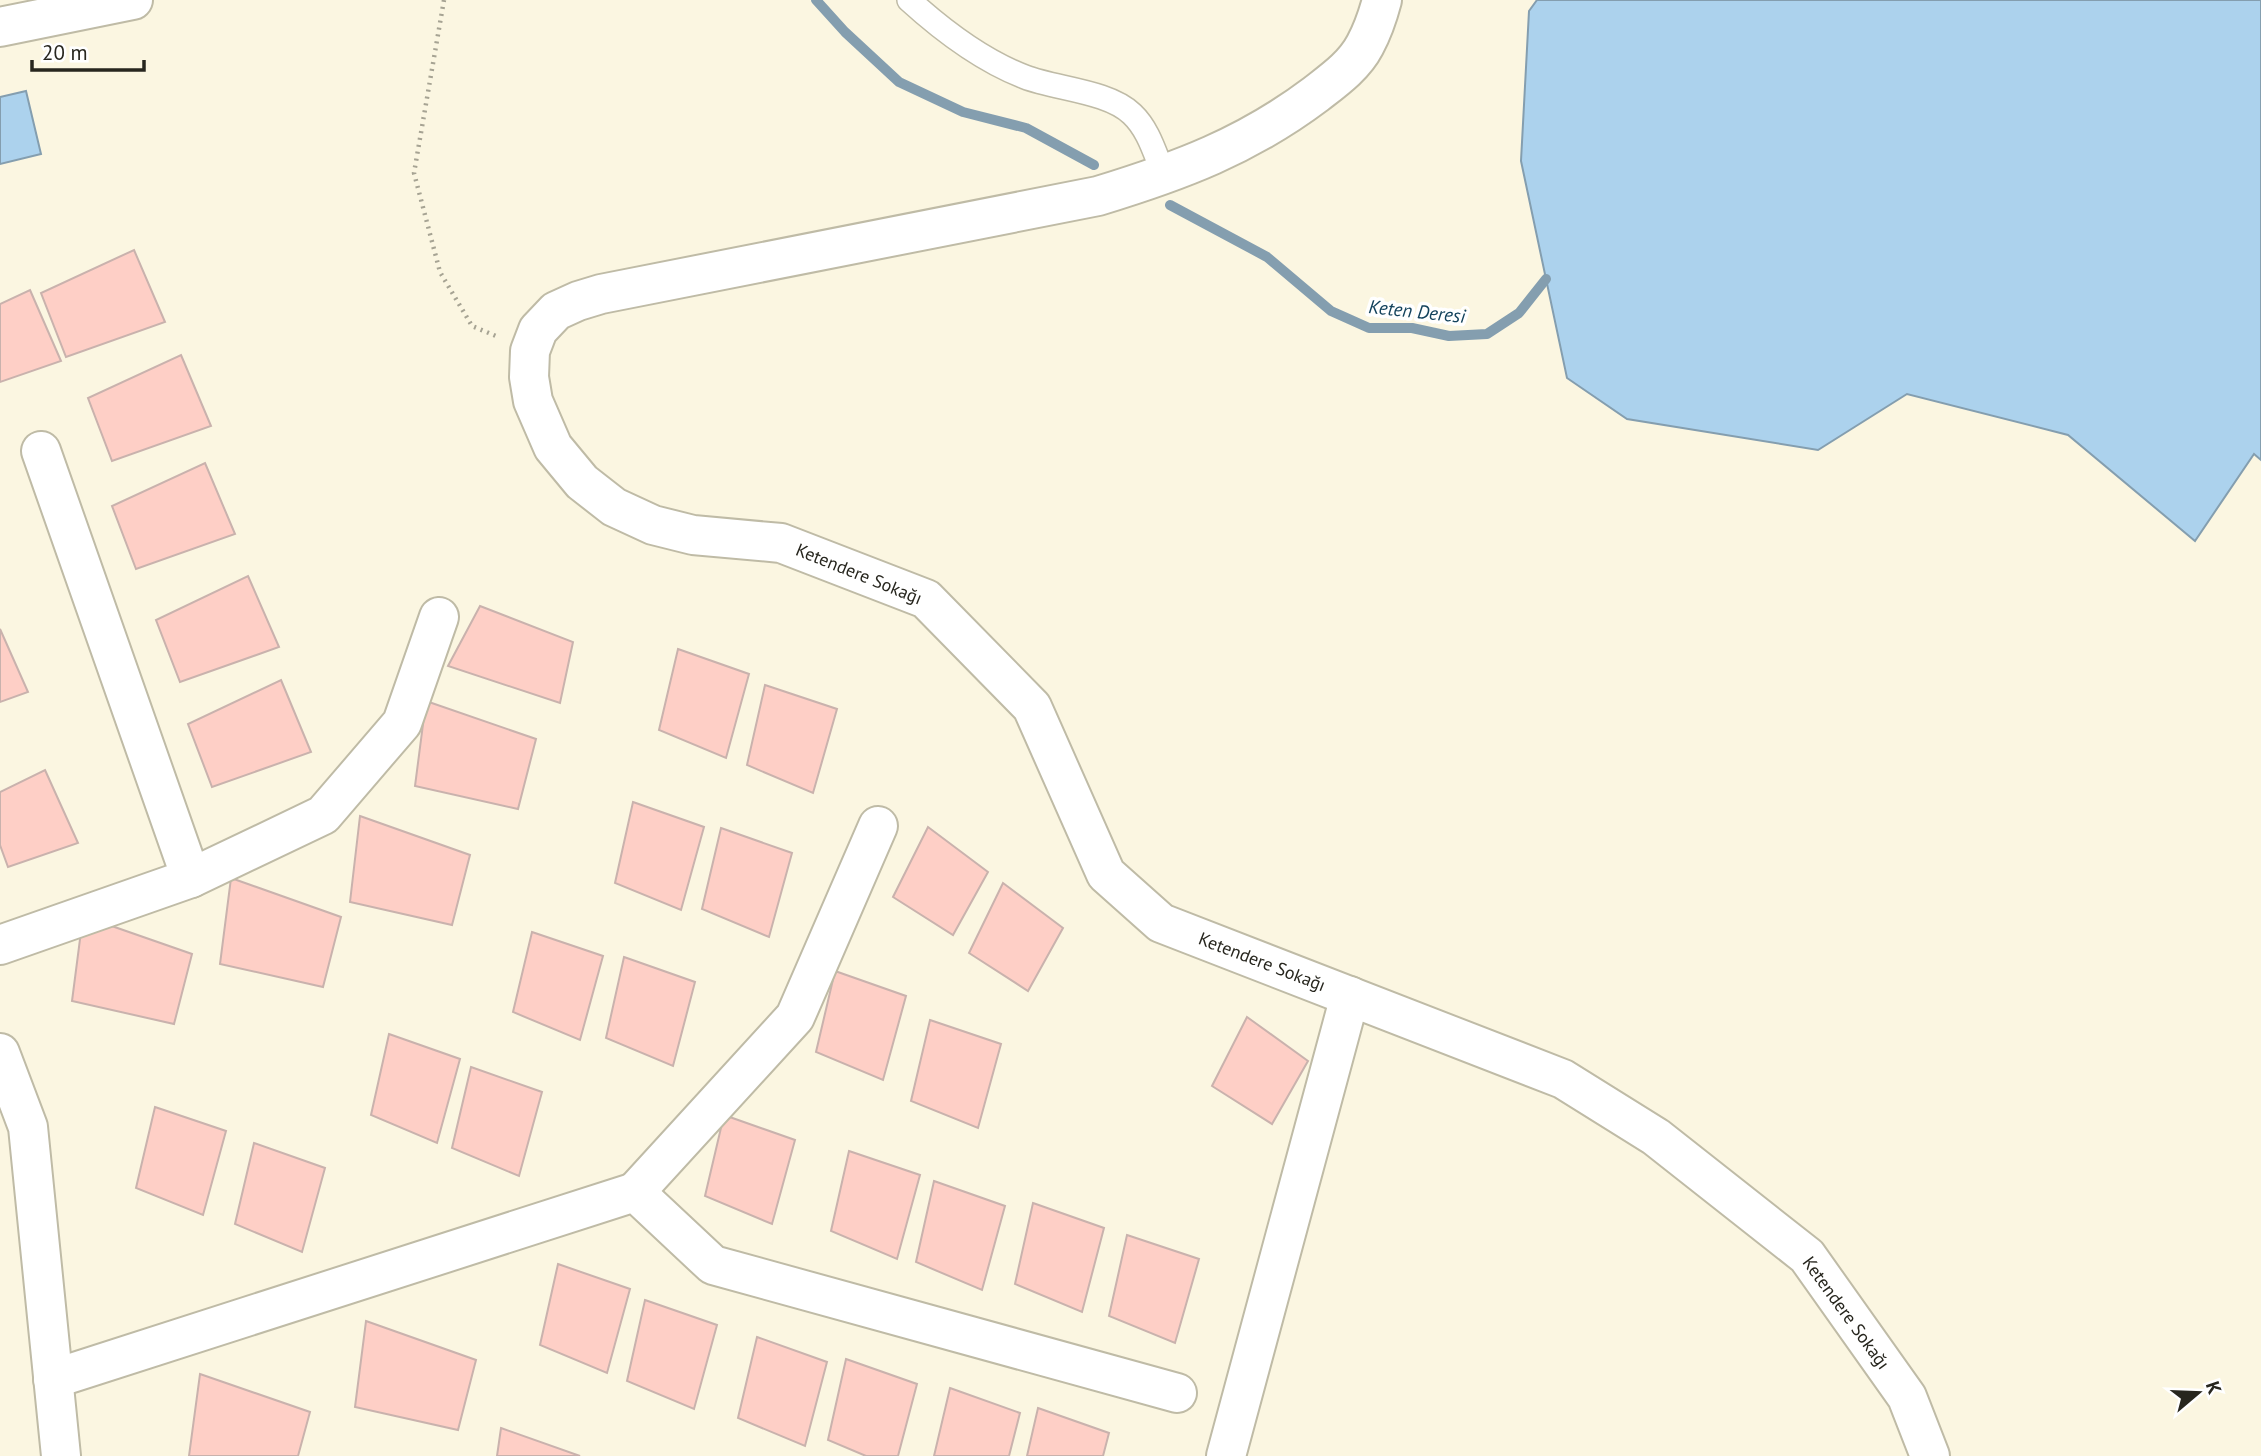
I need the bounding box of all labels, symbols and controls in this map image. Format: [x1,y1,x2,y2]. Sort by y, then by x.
scale bar [32,28,144,72]
text: 20 m [42,39,88,66]
water label: Keten Deresi [1367,294,1468,328]
street label: Ketendere Sokağı [793,538,926,609]
street label: Ketendere Sokağı [1195,927,1329,996]
street label: Ketendere Sokağı [1798,1252,1895,1374]
north arrow [2163,1358,2233,1428]
text: K [2201,1378,2227,1397]

